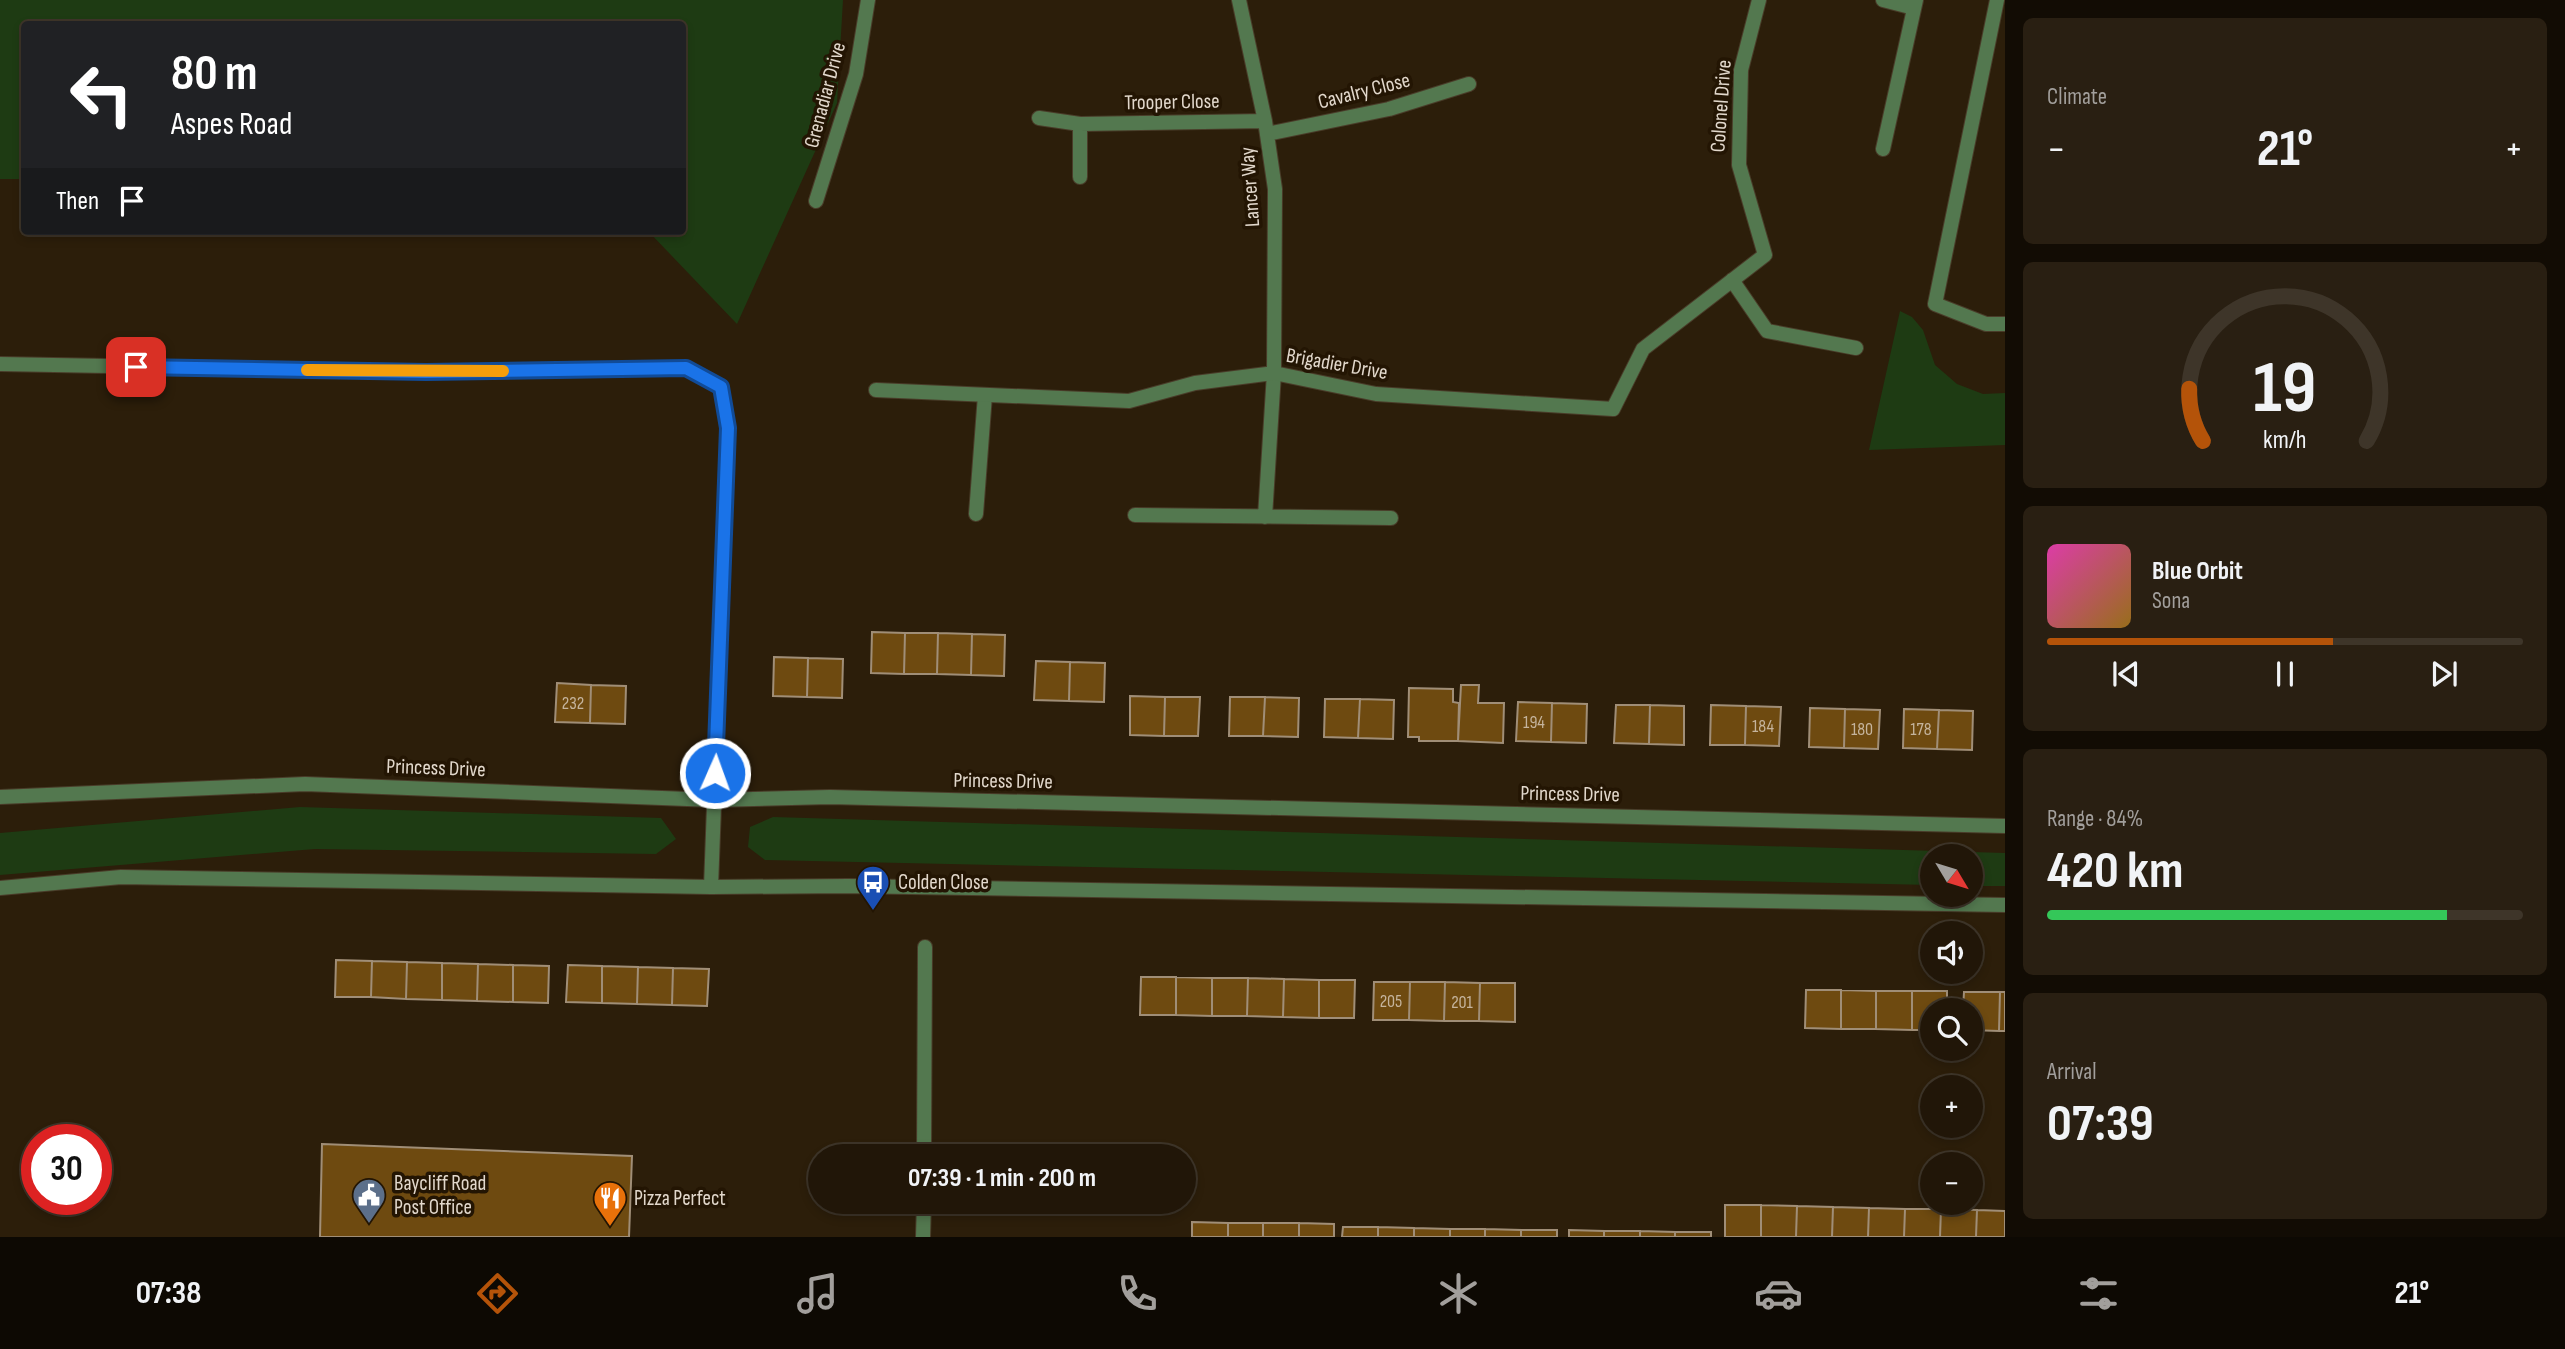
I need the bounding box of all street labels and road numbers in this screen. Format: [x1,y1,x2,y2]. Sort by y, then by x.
street label: Grenadiar Drive [799,39,851,151]
street label: Colonel Drive [1705,59,1737,153]
street label: Cavalry Close [1315,68,1413,114]
street label: Trooper Close [1124,89,1220,115]
street label: Lancer Way [1235,146,1265,228]
street label: Brigadier Drive [1284,343,1390,385]
street label: Princess Drive [386,754,486,782]
street label: Princess Drive [953,768,1053,794]
street label: Princess Drive [1520,781,1620,807]

